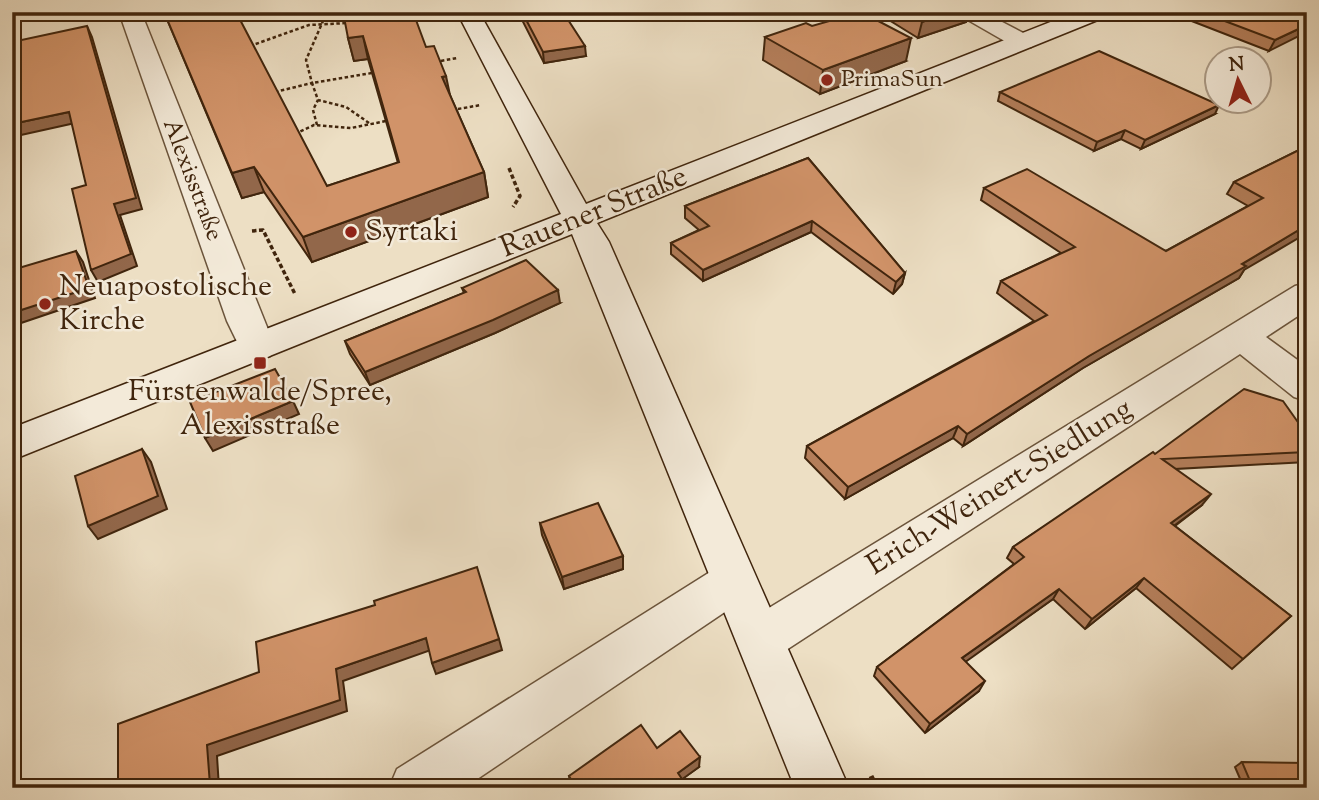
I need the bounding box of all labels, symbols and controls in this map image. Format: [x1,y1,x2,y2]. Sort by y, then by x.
north arrow [1204,46,1274,116]
text: N [1228,51,1245,80]
place label: PrimaSun [841,63,943,97]
marker: PrimaSun [819,72,835,88]
street label: Alexisstraße [153,114,231,246]
street label: Rauener Straße [494,156,694,270]
place label: Syrtaki [365,211,458,254]
marker: Syrtaki [343,224,359,240]
place label: Neuapostolische Kirche [59,266,272,343]
marker: Neuapostolische Kirche [37,296,53,312]
marker: Fürstenwalde/Spree, Alexisstraße [252,355,268,371]
place label: Fürstenwalde/Spree, Alexisstraße [128,371,392,448]
street label: Erich-Weinert-Siedlung [859,389,1141,587]

